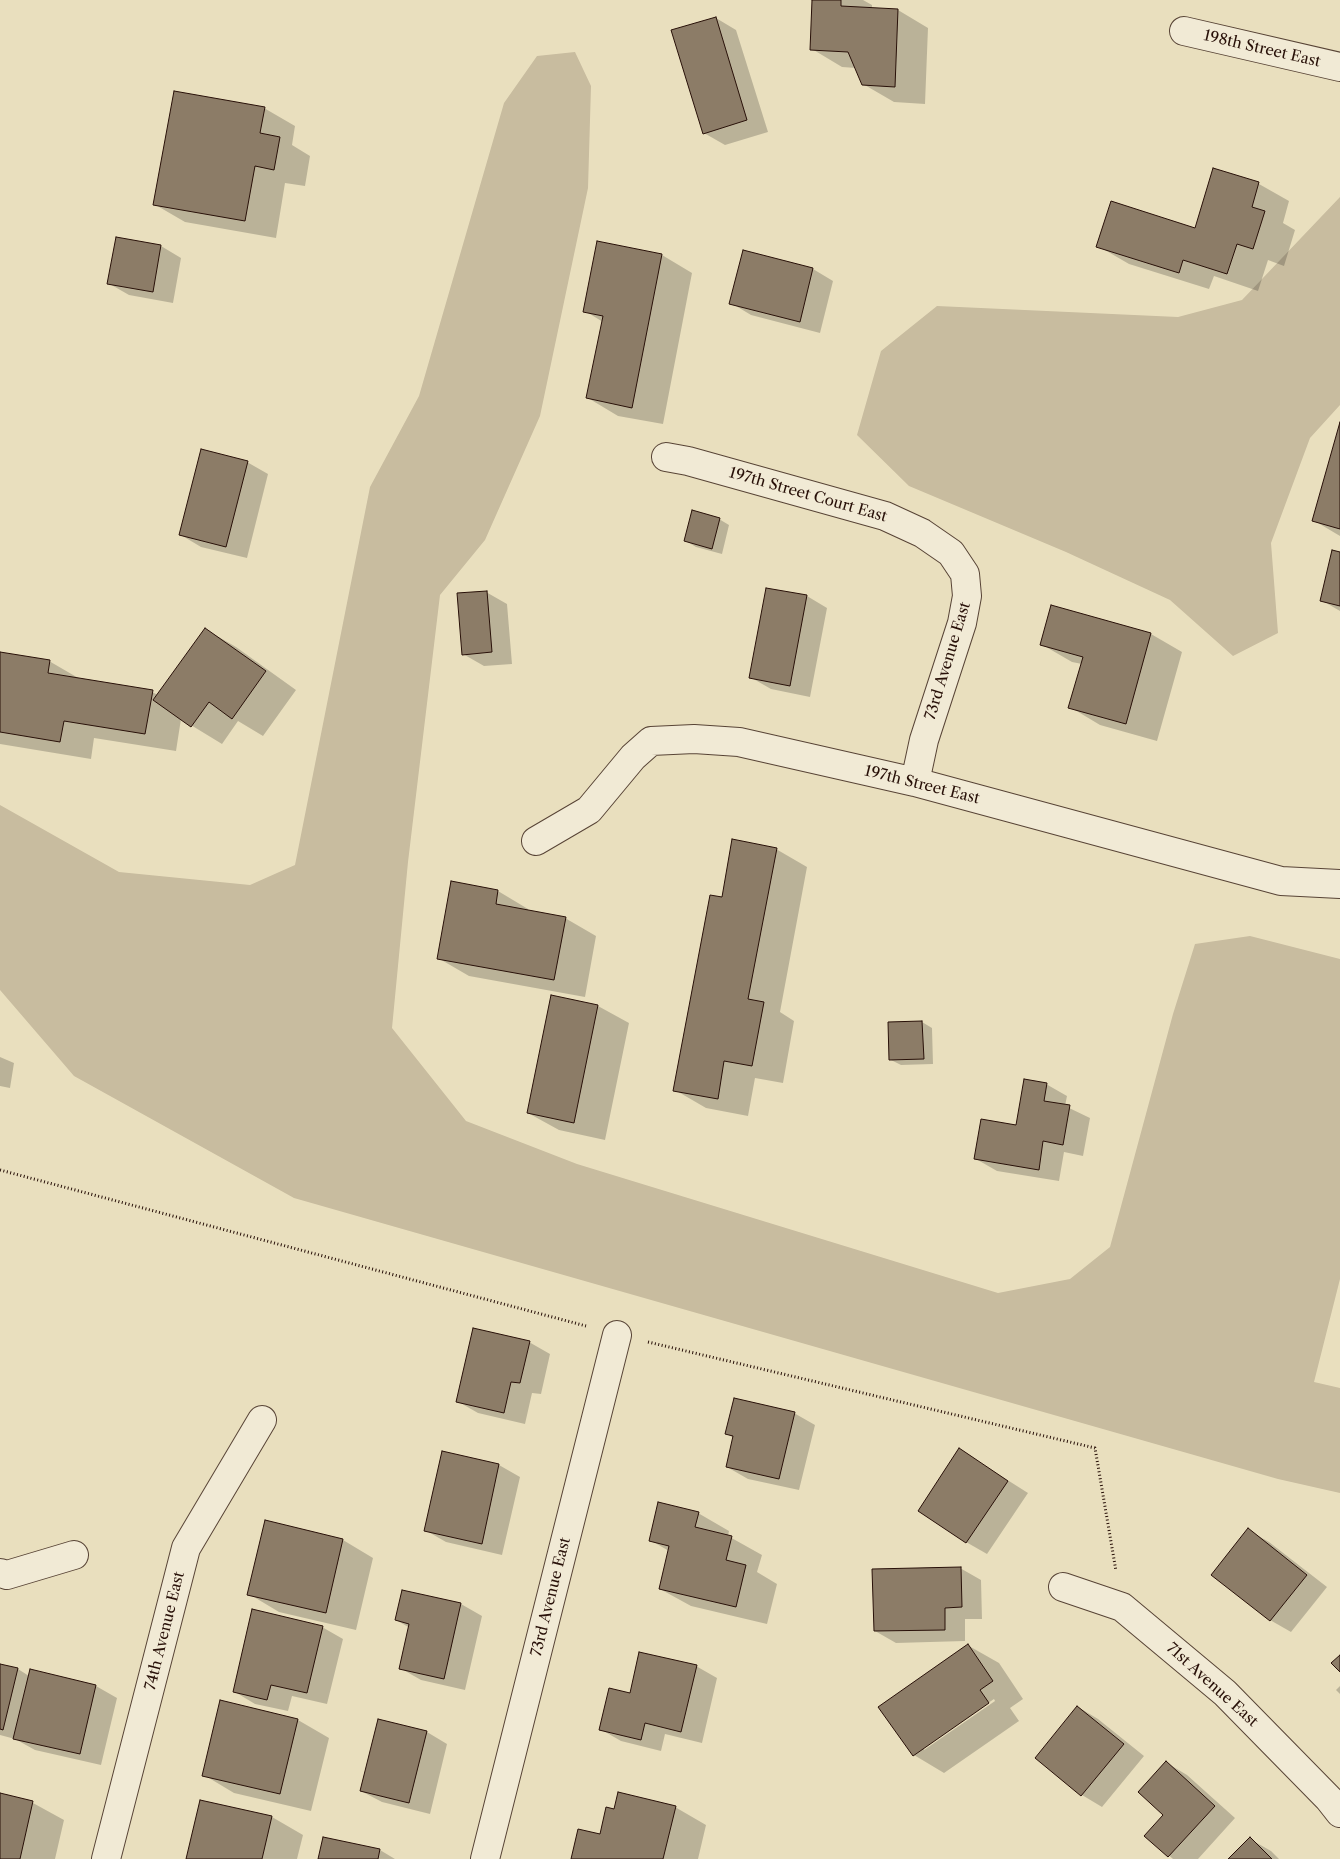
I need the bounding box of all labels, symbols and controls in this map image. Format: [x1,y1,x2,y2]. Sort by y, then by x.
street label: 198th Street East [1202,27,1322,71]
street label: 197th Street Court East [727,464,889,526]
street label: 73rd Avenue East [922,600,974,722]
street label: 197th Street East [863,762,981,808]
street label: 73rd Avenue East [527,1536,575,1658]
street label: 74th Avenue East [142,1570,188,1692]
street label: 71st Avenue East [1163,1639,1261,1731]

